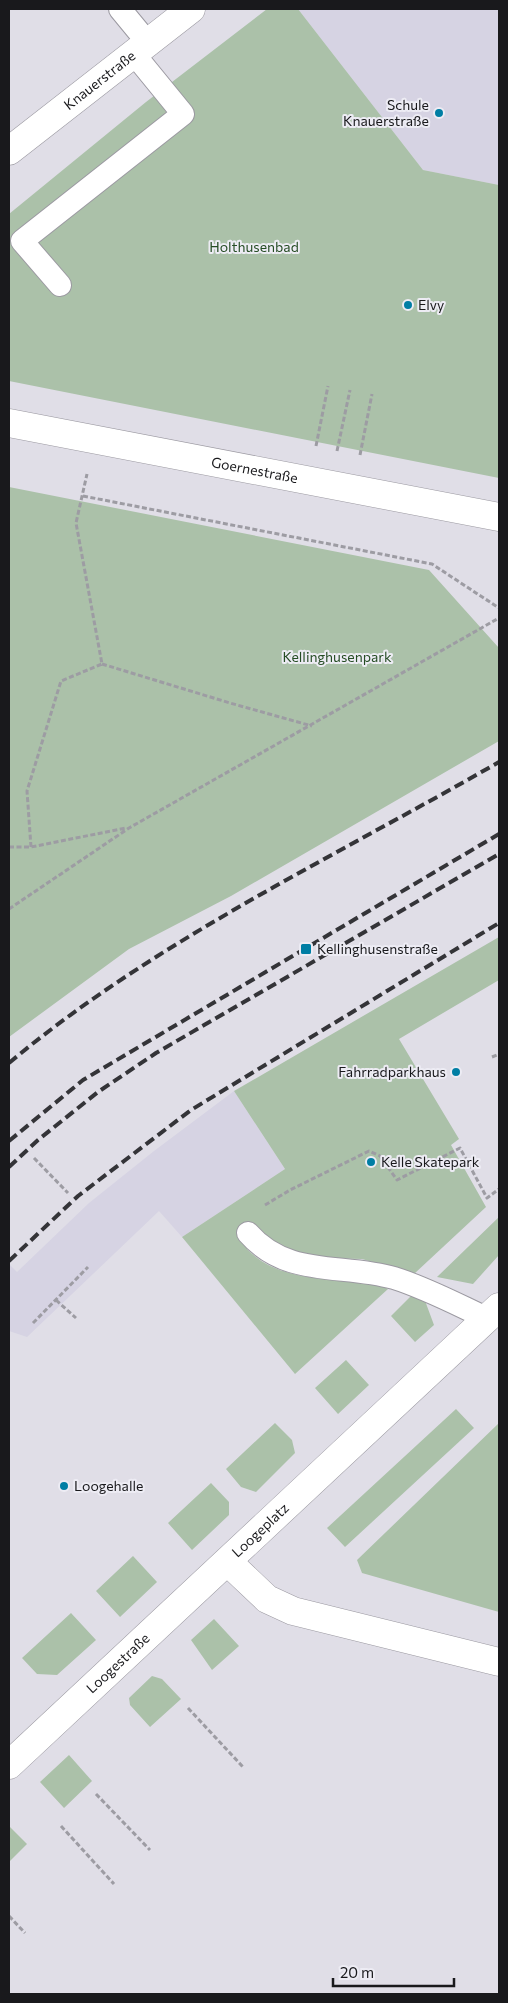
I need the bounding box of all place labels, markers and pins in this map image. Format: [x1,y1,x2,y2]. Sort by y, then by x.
place label: Schule Knauerstraße [343,96,429,129]
marker: Schule Knauerstraße [433,107,445,119]
place label: Elvy [418,296,444,313]
marker: Elvy [402,299,414,311]
place label: Kellinghusenstraße [317,940,438,957]
marker: Kellinghusenstraße [299,942,313,956]
place label: Fahrradparkhaus [338,1063,446,1080]
marker: Fahrradparkhaus [450,1066,462,1078]
place label: Kelle Skatepark [381,1153,480,1170]
marker: Kelle Skatepark [365,1156,377,1168]
place label: Loogehalle [74,1477,143,1494]
marker: Loogehalle [58,1480,70,1492]

